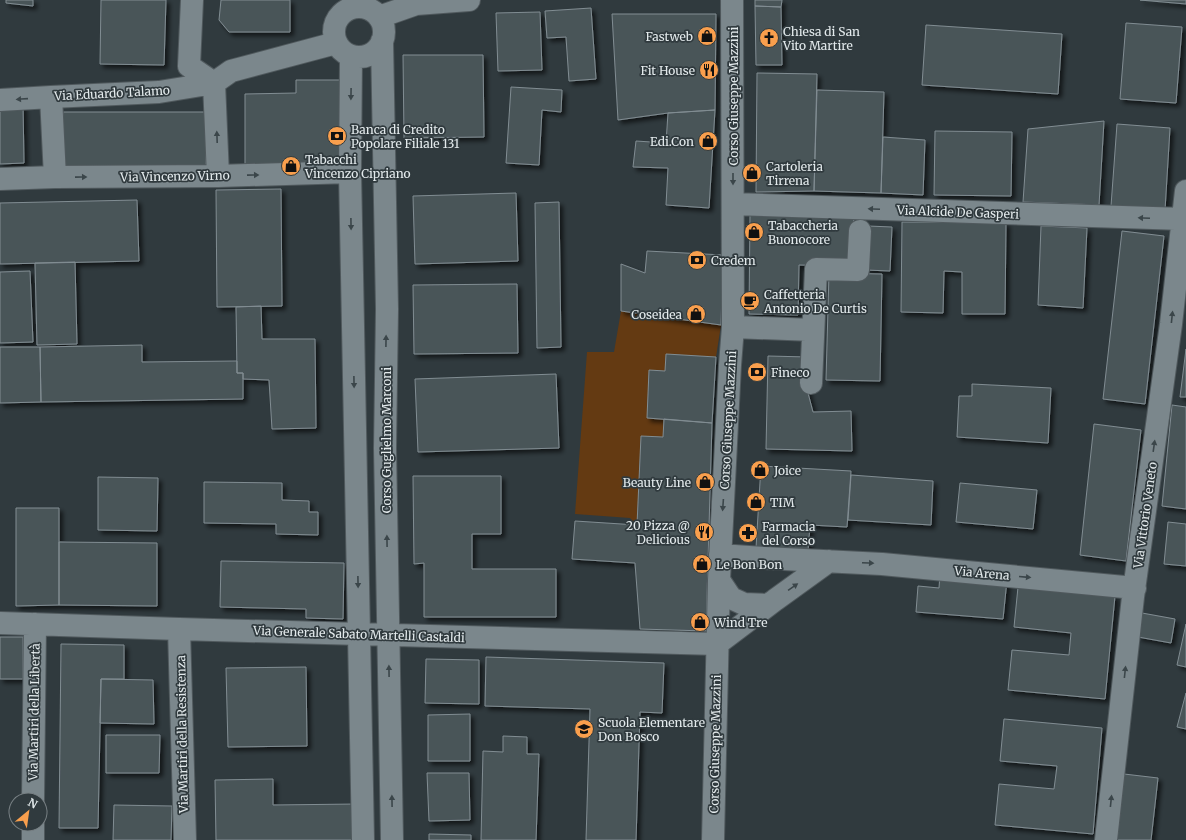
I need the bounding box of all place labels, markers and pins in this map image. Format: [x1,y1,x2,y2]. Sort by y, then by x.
place label: Chiesa di San Vito Martire [782,24,860,53]
shop icon: Fastweb [696,25,718,47]
church icon: Chiesa di San Vito Martire [758,27,780,49]
place label: Fastweb [645,29,693,44]
restaurant icon: Fit House [698,59,720,81]
place label: Fit House [640,63,695,78]
place label: Banca di Credito Popolare Filiale 131 [351,122,460,151]
bank icon: Banca di Credito Popolare Filiale 131 [326,125,348,147]
shop icon: Edi.Con [697,130,719,152]
place label: Edi.Con [650,134,694,149]
place label: Tabacchi Vincenzo Cipriano [304,152,411,181]
shop icon: Tabacchi Vincenzo Cipriano [280,155,302,177]
place label: Cartoleria Tirrena [766,159,823,188]
shop icon: Cartoleria Tirrena [741,162,763,184]
place label: Tabaccheria Buonocore [768,218,839,247]
shop icon: Tabaccheria Buonocore [743,221,765,243]
bank icon: Credem [686,249,708,271]
place label: Credem [711,253,756,268]
place label: Caffetteria Antonio De Curtis [763,287,867,316]
cafe icon: Caffetteria Antonio De Curtis [739,290,761,312]
shop icon: Coseidea [685,303,707,325]
place label: Coseidea [631,307,683,322]
bank icon: Fineco [746,361,768,383]
place label: Fineco [771,365,809,380]
shop icon: Joice [749,459,771,481]
place label: Joice [773,463,801,478]
shop icon: Beauty Line [694,471,716,493]
place label: Beauty Line [623,475,691,490]
shop icon: TIM [745,491,767,513]
place label: TIM [770,495,795,510]
place label: 20 Pizza @ Delicious [626,518,690,547]
place label: Farmacia del Corso [762,519,816,548]
restaurant icon: 20 Pizza @ Delicious [693,521,715,543]
pharmacy icon: Farmacia del Corso [737,522,759,544]
shop icon: Le Bon Bon [691,553,713,575]
place label: Le Bon Bon [716,557,782,572]
shop icon: Wind Tre [689,611,711,633]
place label: Wind Tre [713,615,768,630]
place label: Scuola Elementare Don Bosco [598,715,705,744]
school or university icon: Scuola Elementare Don Bosco [573,718,595,740]

